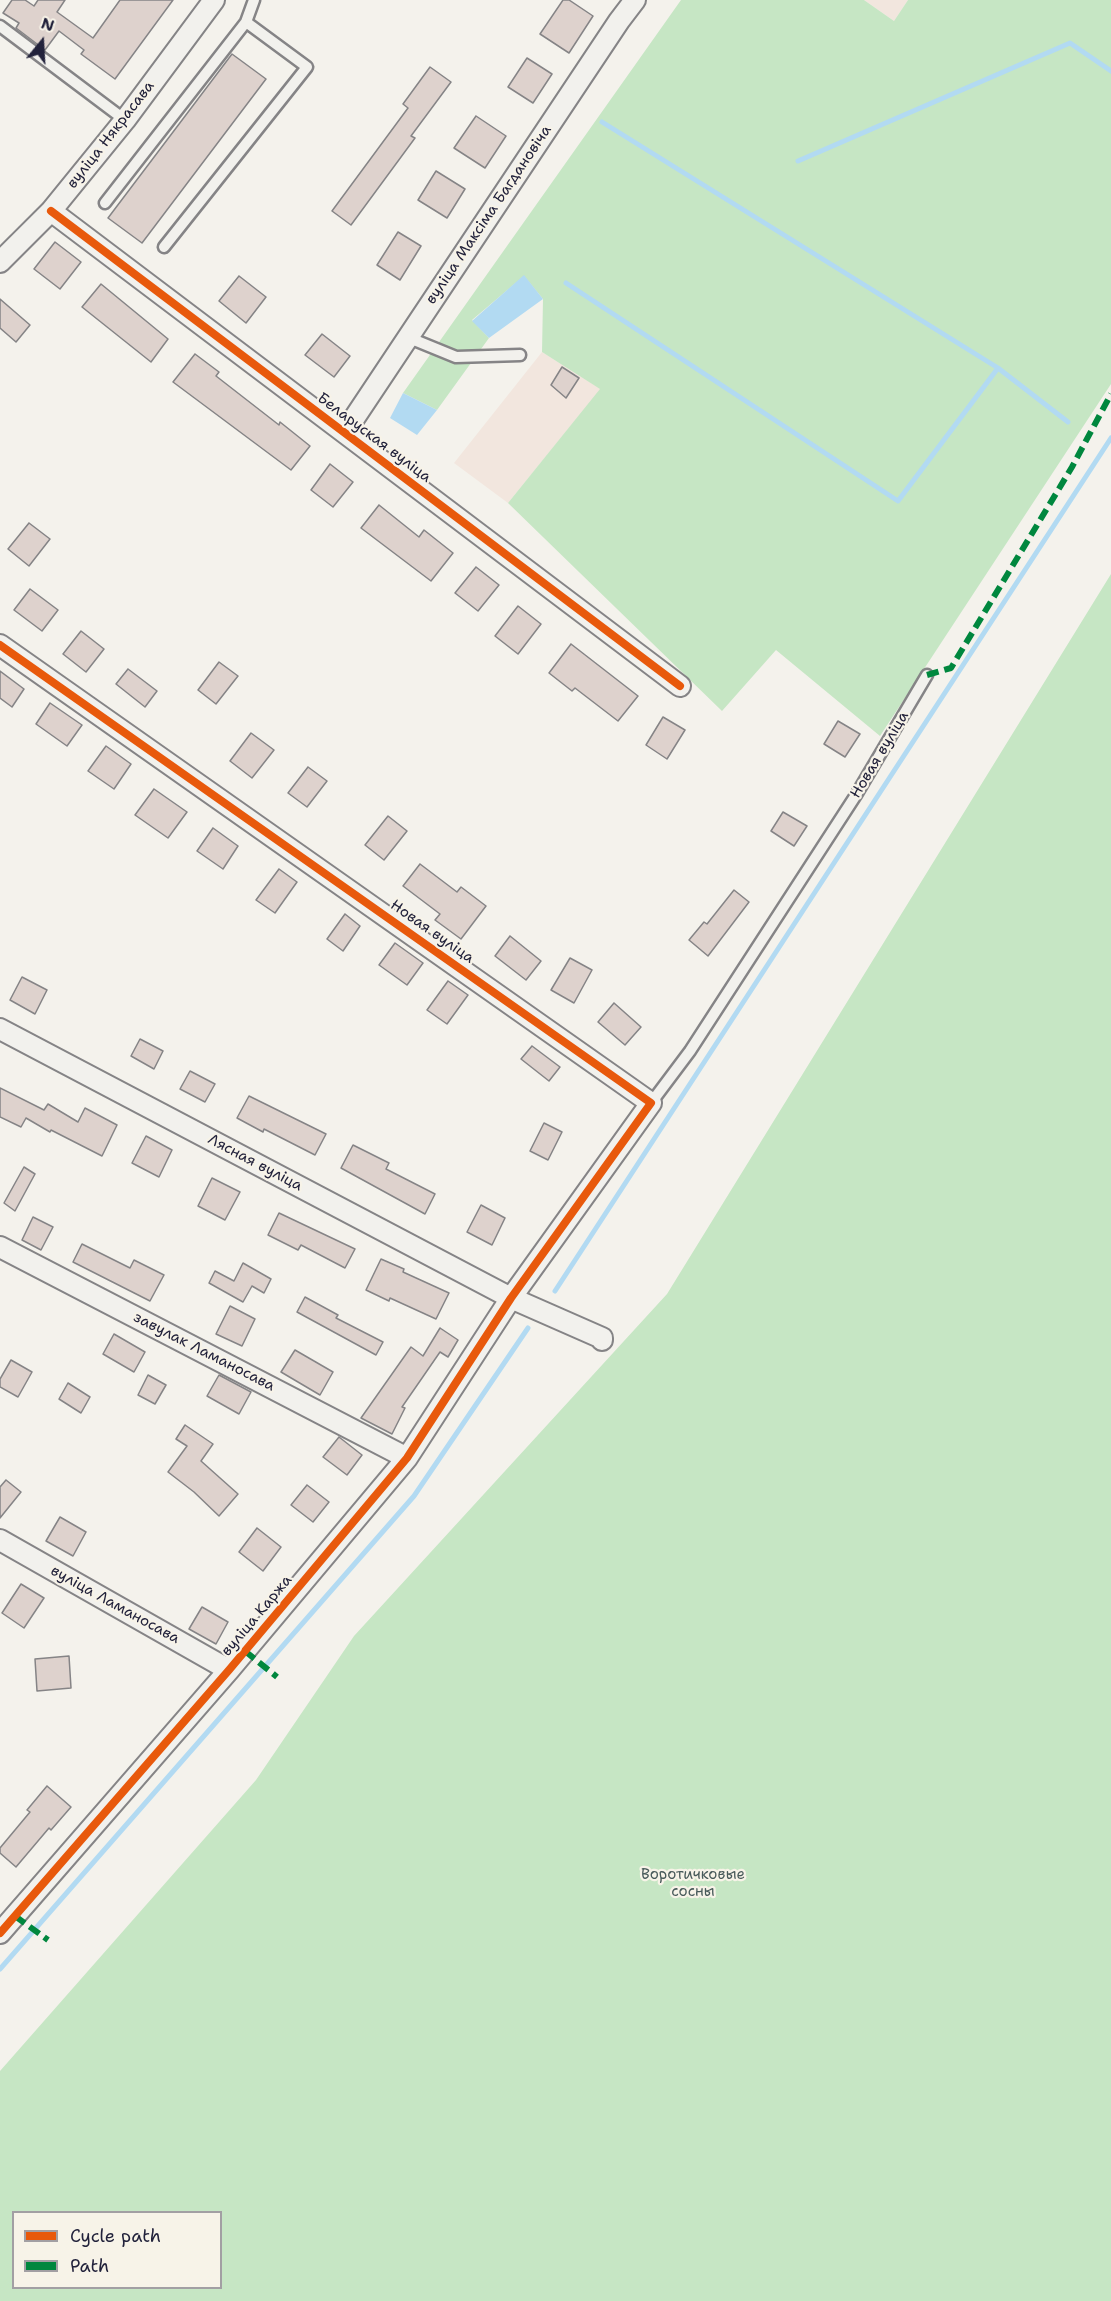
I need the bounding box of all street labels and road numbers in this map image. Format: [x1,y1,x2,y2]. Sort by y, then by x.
street label: вуліца Някрасава [63,78,159,192]
street label: вуліца Максіма Багдановіча [422,122,556,308]
street label: Беларуская вуліца [314,389,434,487]
street label: Новая вуліца [847,708,913,802]
street label: Новая вуліца [387,896,477,968]
street label: Лясная вуліца [205,1131,305,1195]
street label: завулак Ламаносава [130,1309,278,1395]
street label: вуліца Ламаносава [47,1562,183,1648]
street label: вуліца Каржа [218,1572,296,1660]

